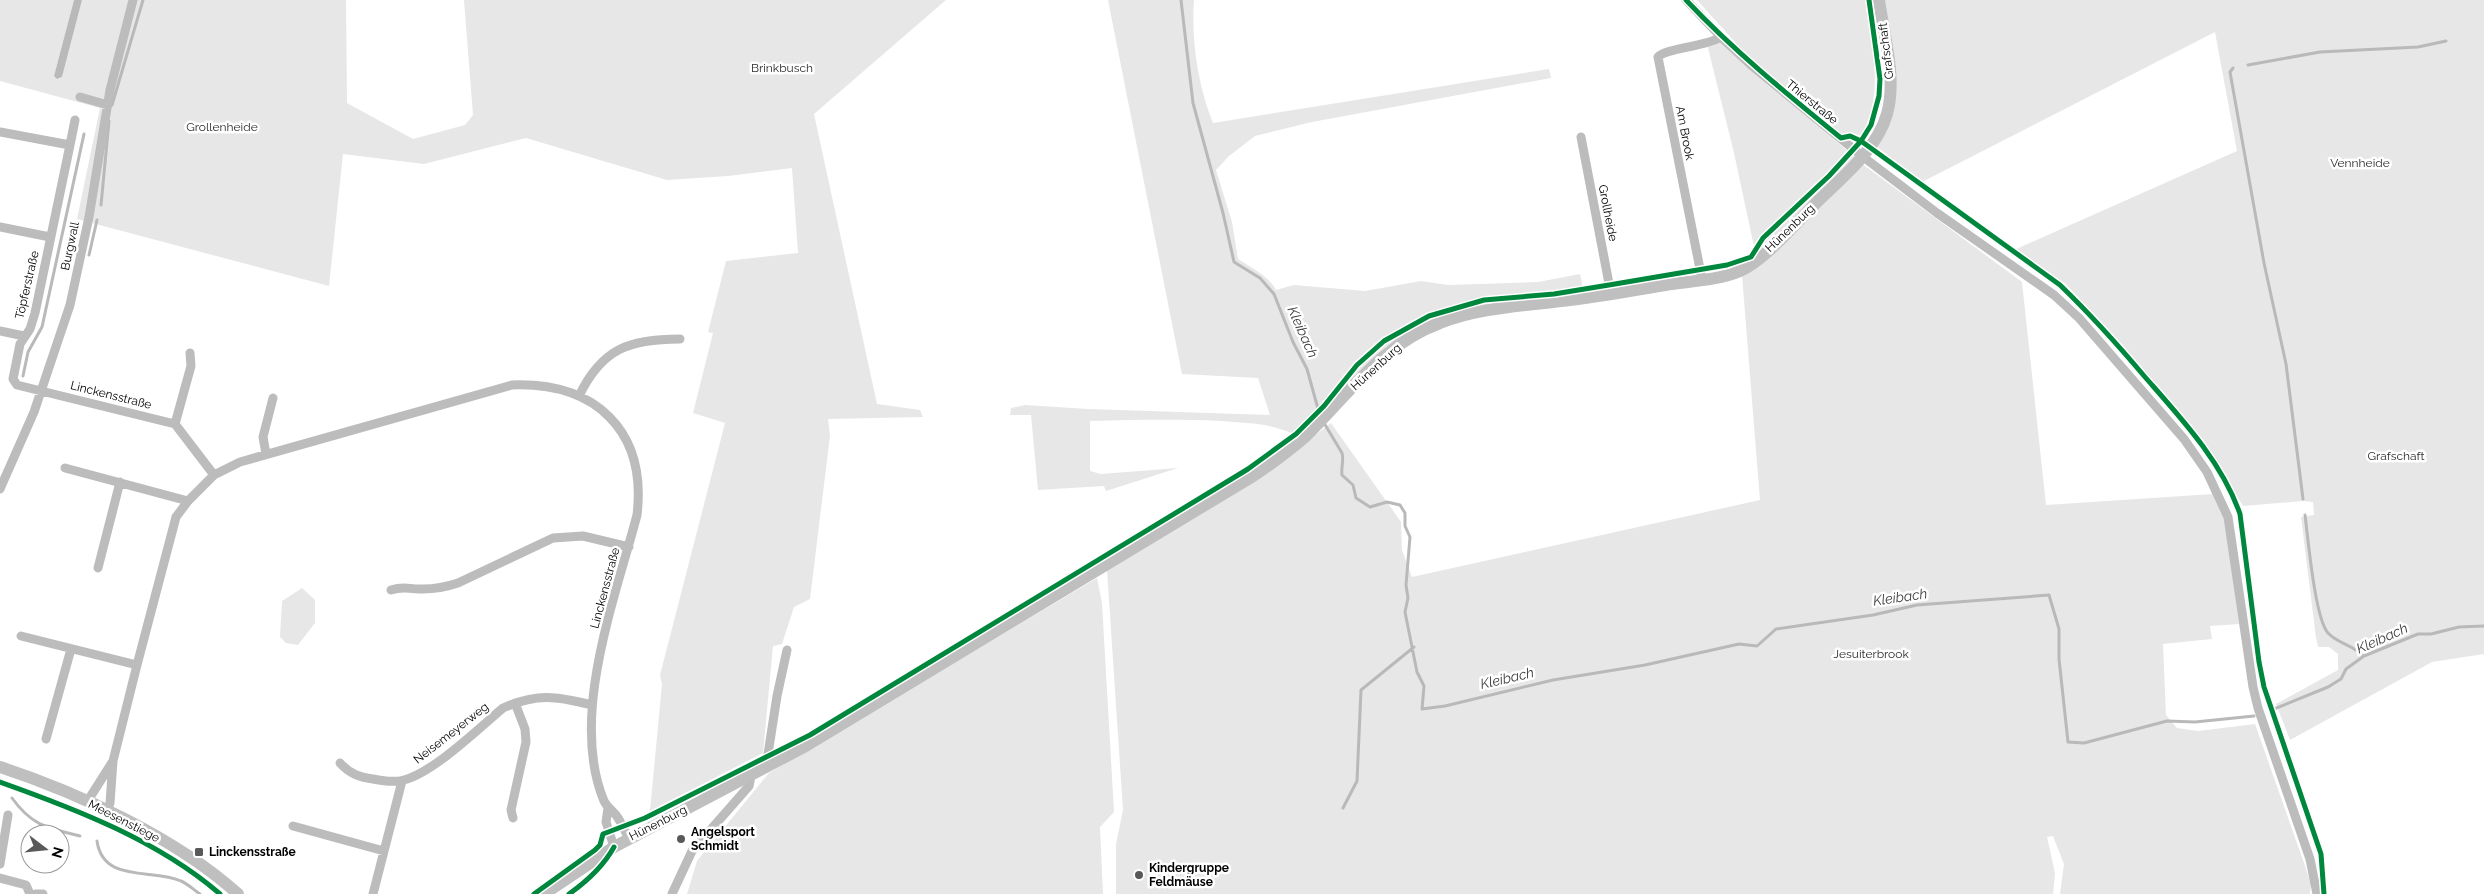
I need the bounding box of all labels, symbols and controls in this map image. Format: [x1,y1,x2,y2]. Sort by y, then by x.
street label: Grafschaft [1876,22,1896,80]
park label: Brinkbusch [751,61,813,75]
street label: Thierstraße [1783,77,1841,127]
street label: Am Brook [1673,105,1697,162]
park label: Grollenheide [186,120,258,134]
park label: Vennheide [2330,156,2390,170]
street label: Grollheide [1596,183,1620,243]
street label: Hünenburg [1762,201,1818,255]
street label: Burgwall [58,220,82,272]
street label: Töpferstraße [12,249,42,321]
water label: Kleibach [1285,304,1321,360]
street label: Hünenburg [1348,341,1404,393]
street label: Linckensstraße [69,378,153,412]
park label: Grafschaft [2367,449,2425,463]
street label: Linckensstraße [587,546,623,630]
water label: Kleibach [1872,585,1928,609]
water label: Kleibach [2354,620,2410,656]
park label: Jesuiterbrook [1833,647,1909,661]
water label: Kleibach [1479,664,1536,692]
street label: Neisemeyerweg [411,699,491,767]
street label: Meesenstiege [86,797,162,845]
street label: Hünenburg [627,802,689,844]
north arrow [20,824,70,874]
place label: Angelsport Schmidt [691,825,755,853]
marker: Angelsport Schmidt [675,833,687,845]
text: N [48,845,67,860]
place label: Linckensstraße [209,845,296,859]
marker: Linckensstraße [193,846,205,858]
place label: Kindergruppe Feldmäuse [1149,861,1229,889]
marker: Kindergruppe Feldmäuse [1133,869,1145,881]

